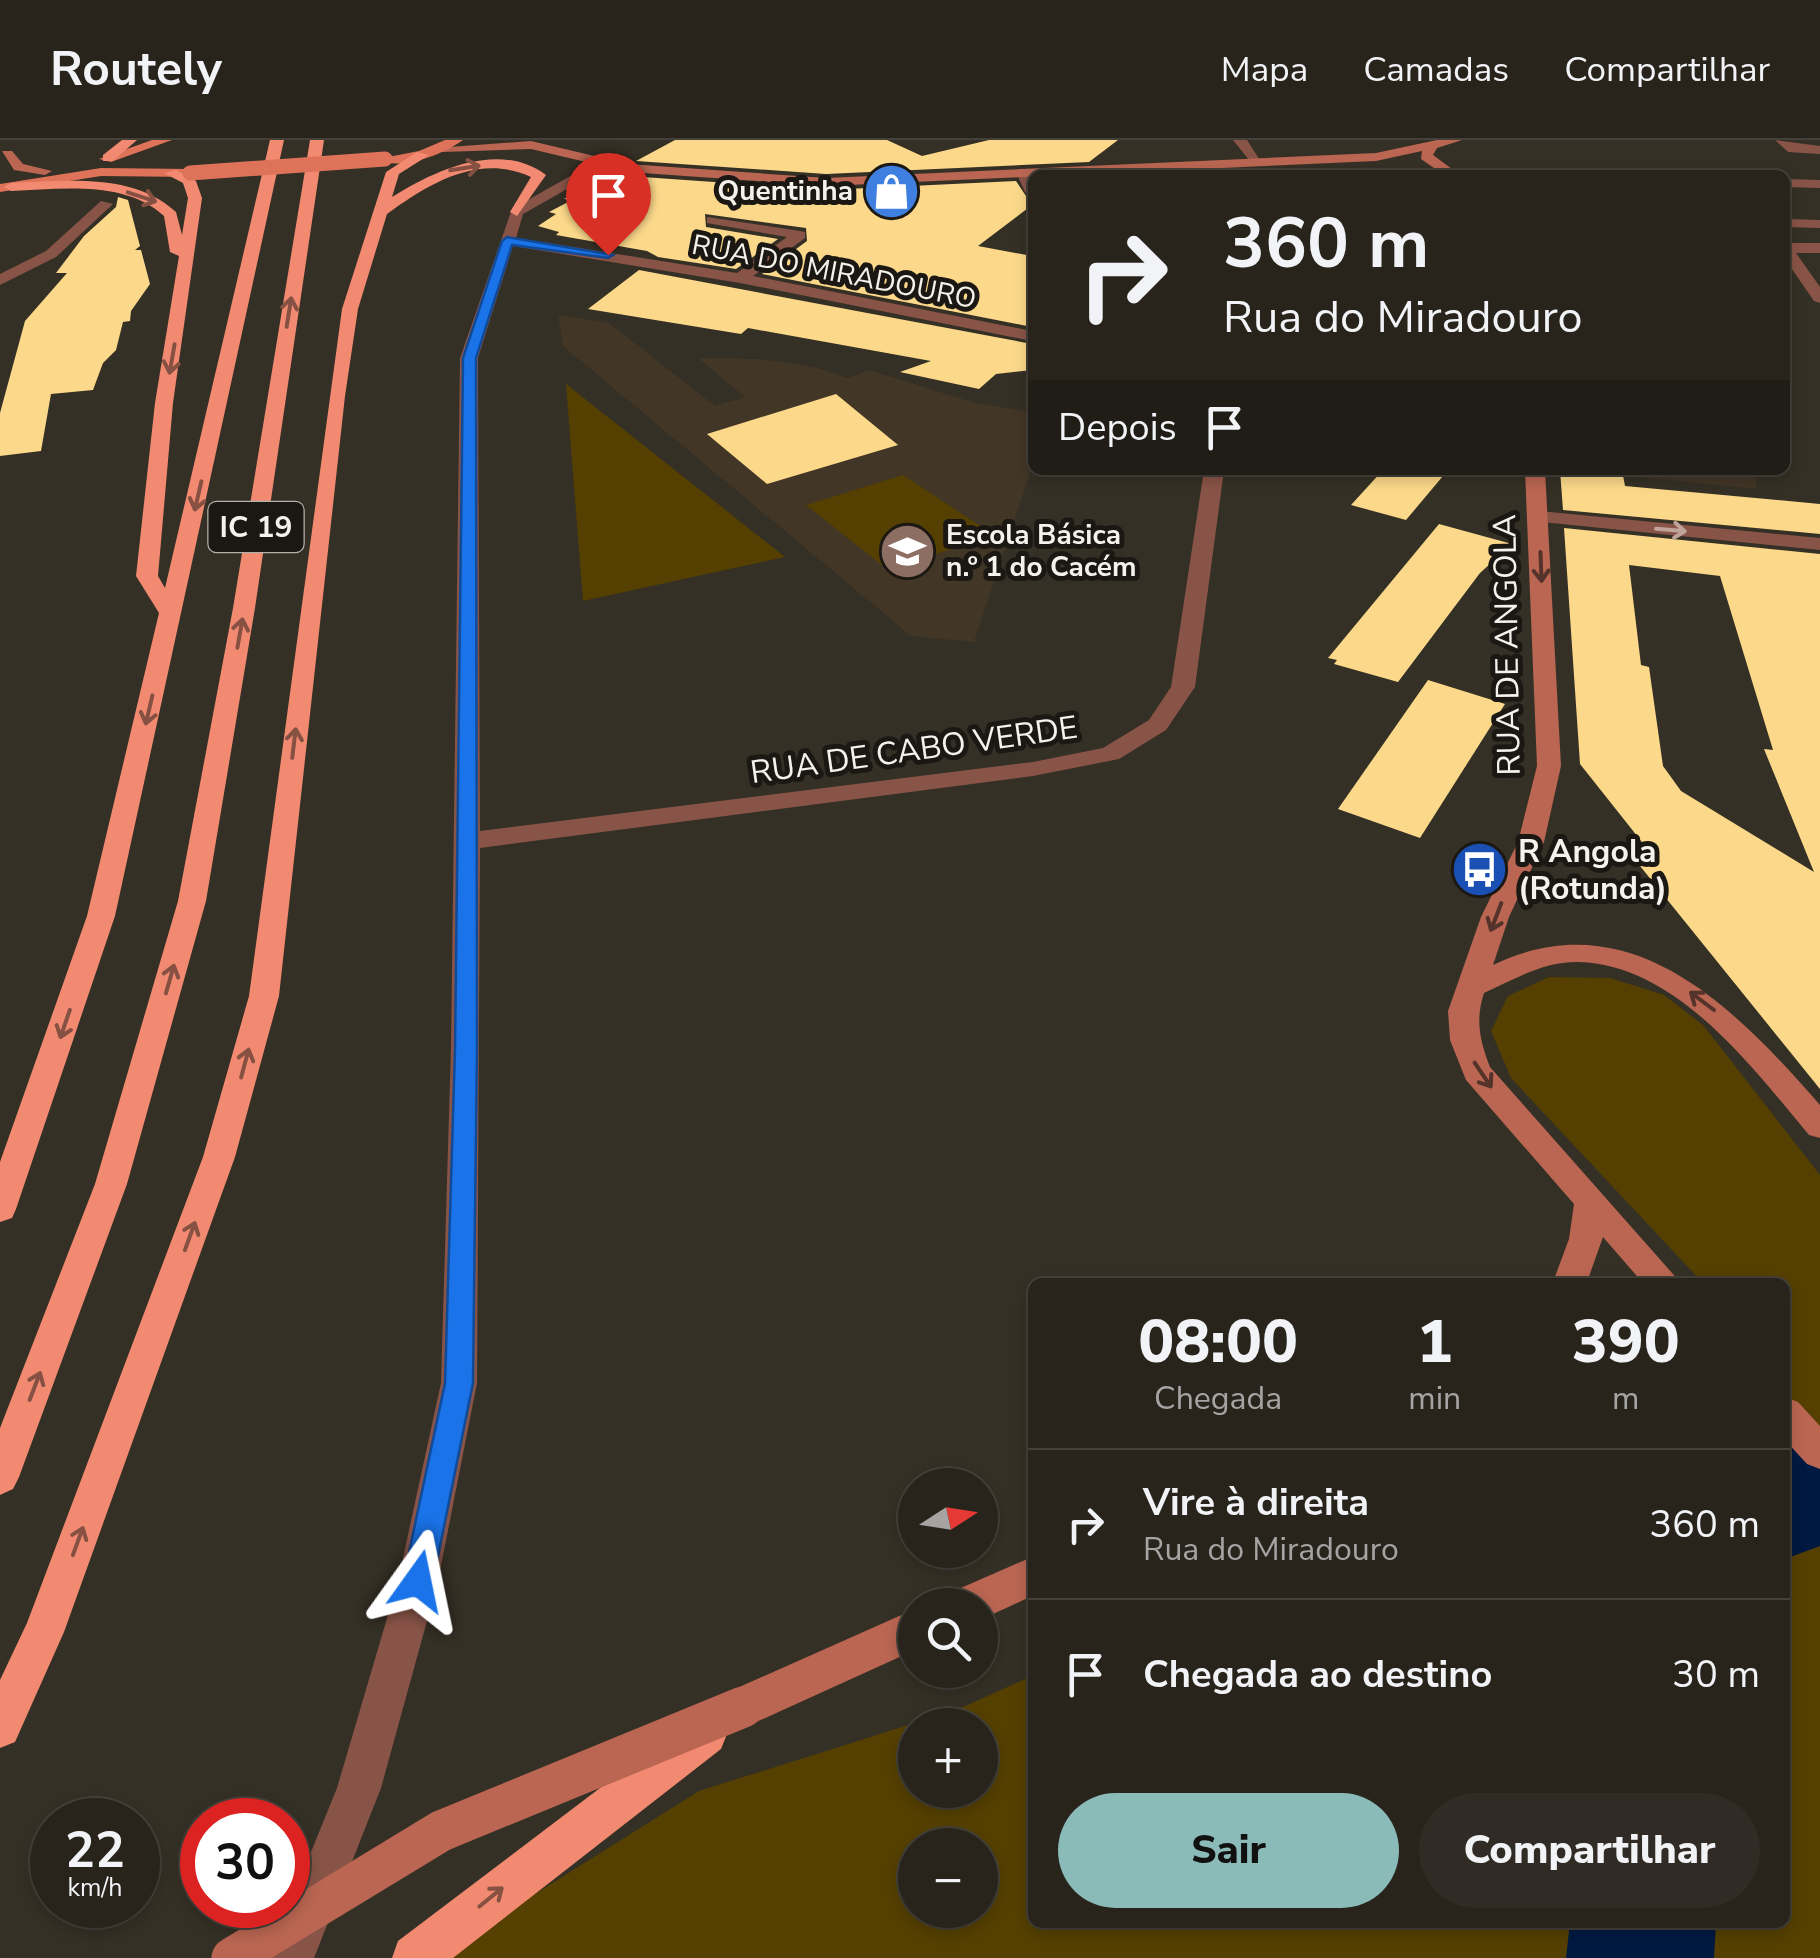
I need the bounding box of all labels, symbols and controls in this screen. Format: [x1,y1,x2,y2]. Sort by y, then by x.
text: Routely [50,36,222,102]
text: Mapa [1221,46,1308,93]
text: Camadas [1363,46,1509,93]
text: Compartilhar [1564,46,1770,93]
pin [566,153,651,256]
one-way arrow [449,158,481,177]
shop icon: Quentinha [862,161,922,221]
icon: arrive [581,168,636,223]
place label: Quentinha [717,172,853,210]
one-way arrow [125,189,157,207]
text: 360 m [1223,196,1429,292]
icon: right [1058,210,1188,340]
street label: RUA DO MIRADOURO [689,226,979,318]
text: Rua do Miradouro [1223,287,1583,348]
one-way arrow [280,296,299,329]
one-way arrow [162,343,180,375]
icon: arrive [1197,400,1252,455]
text: Depois [1058,402,1177,453]
one-way arrow [188,479,206,511]
road number: IC 19 [208,502,304,552]
street label: RUA DE ANGOLA [1483,514,1531,776]
place label: Escola Básica n.º 1 do Cacém [946,516,1137,586]
school or university icon: Escola Básica n.º 1 do Cacém [877,521,937,581]
one-way arrow [1655,521,1687,540]
one-way arrow [1531,551,1550,583]
one-way arrow [231,617,250,650]
one-way arrow [139,693,157,725]
street label: RUA DE CABO VERDE [748,706,1080,794]
one-way arrow [285,727,304,759]
place label: R Angola (Rotunda) [1518,830,1667,910]
bus stop icon: R Angola (Rotunda) [1449,839,1509,899]
one-way arrow [1486,902,1504,932]
one-way arrow [162,963,180,995]
one-way arrow [1689,991,1716,1012]
one-way arrow [55,1007,73,1038]
one-way arrow [237,1048,256,1079]
one-way arrow [1472,1061,1493,1089]
one-way arrow [182,1221,200,1252]
text: 08:00 [1138,1301,1298,1383]
text: 1 [1417,1301,1453,1383]
text: 390 [1572,1301,1680,1383]
one-way arrow [27,1372,45,1402]
text: Chegada [1154,1377,1282,1420]
text: min [1408,1377,1461,1420]
text: m [1612,1377,1639,1420]
north arrow [898,1468,998,1568]
map controls [898,1468,998,1928]
text: Vire à direita [1143,1477,1369,1528]
icon: right [1058,1497,1113,1552]
text: 360 m [1649,1499,1760,1550]
one-way arrow [70,1526,88,1557]
text: Rua do Miradouro [1143,1528,1399,1571]
position arrow [366,1529,470,1633]
button: search [898,1588,998,1688]
icon: arrive [1058,1647,1113,1702]
text: Chegada ao destino [1143,1649,1492,1700]
text: 30 m [1672,1649,1760,1700]
button: + [898,1708,998,1808]
button: Sair [1058,1793,1399,1908]
button: Compartilhar [1419,1793,1760,1908]
speed limit sign: 30 [180,1798,310,1928]
text: 22 [65,1816,125,1885]
button: − [898,1828,998,1928]
text: km/h [67,1871,123,1905]
one-way arrow [478,1886,504,1908]

